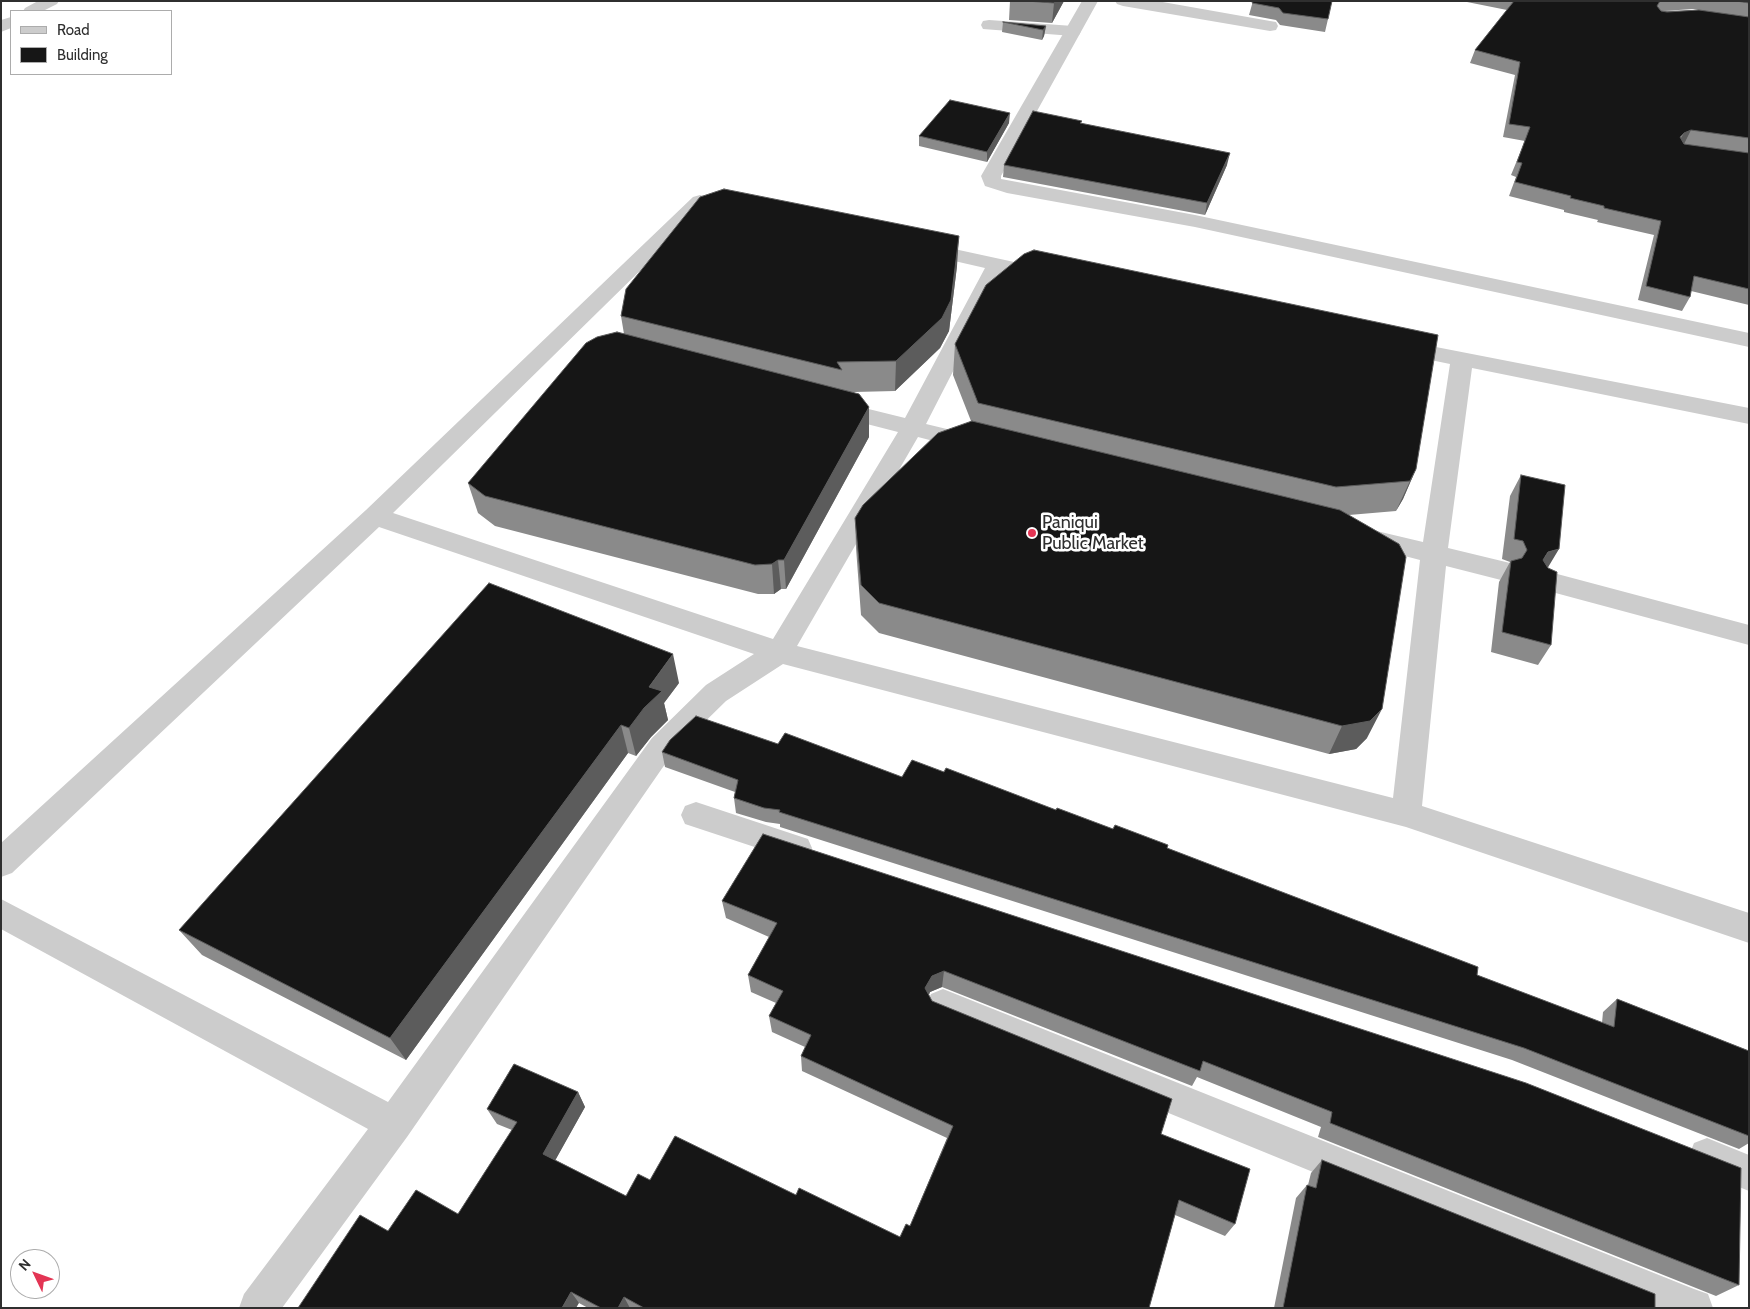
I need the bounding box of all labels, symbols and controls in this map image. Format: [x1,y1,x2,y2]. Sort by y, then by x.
legend [10,10,172,75]
text: Road [57,21,90,39]
text: Building [57,46,108,64]
place label: Paniqui Public Market [1042,512,1144,554]
marker: Paniqui Public Market [1026,527,1038,539]
north arrow [10,1249,60,1299]
text: N [15,1255,35,1274]

